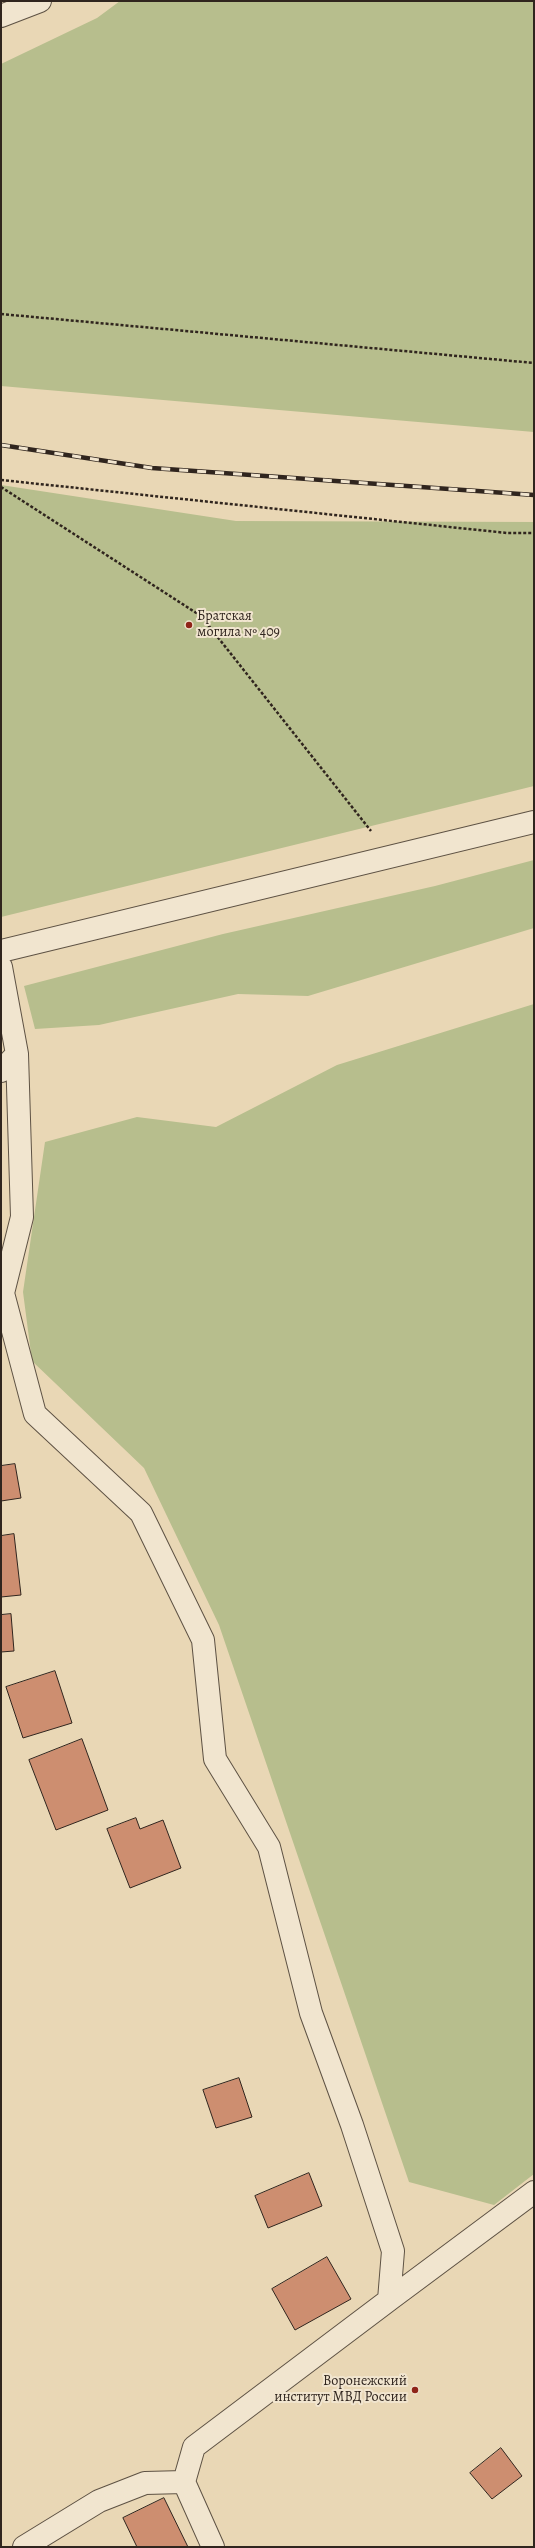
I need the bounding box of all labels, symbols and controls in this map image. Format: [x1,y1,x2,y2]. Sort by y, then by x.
place label: Братская могила № 409 [197,609,280,642]
marker: Братская могила № 409 [184,620,194,630]
place label: Воронежский институт МВД России [274,2374,407,2406]
marker: Воронежский институт МВД России [410,2385,420,2395]

